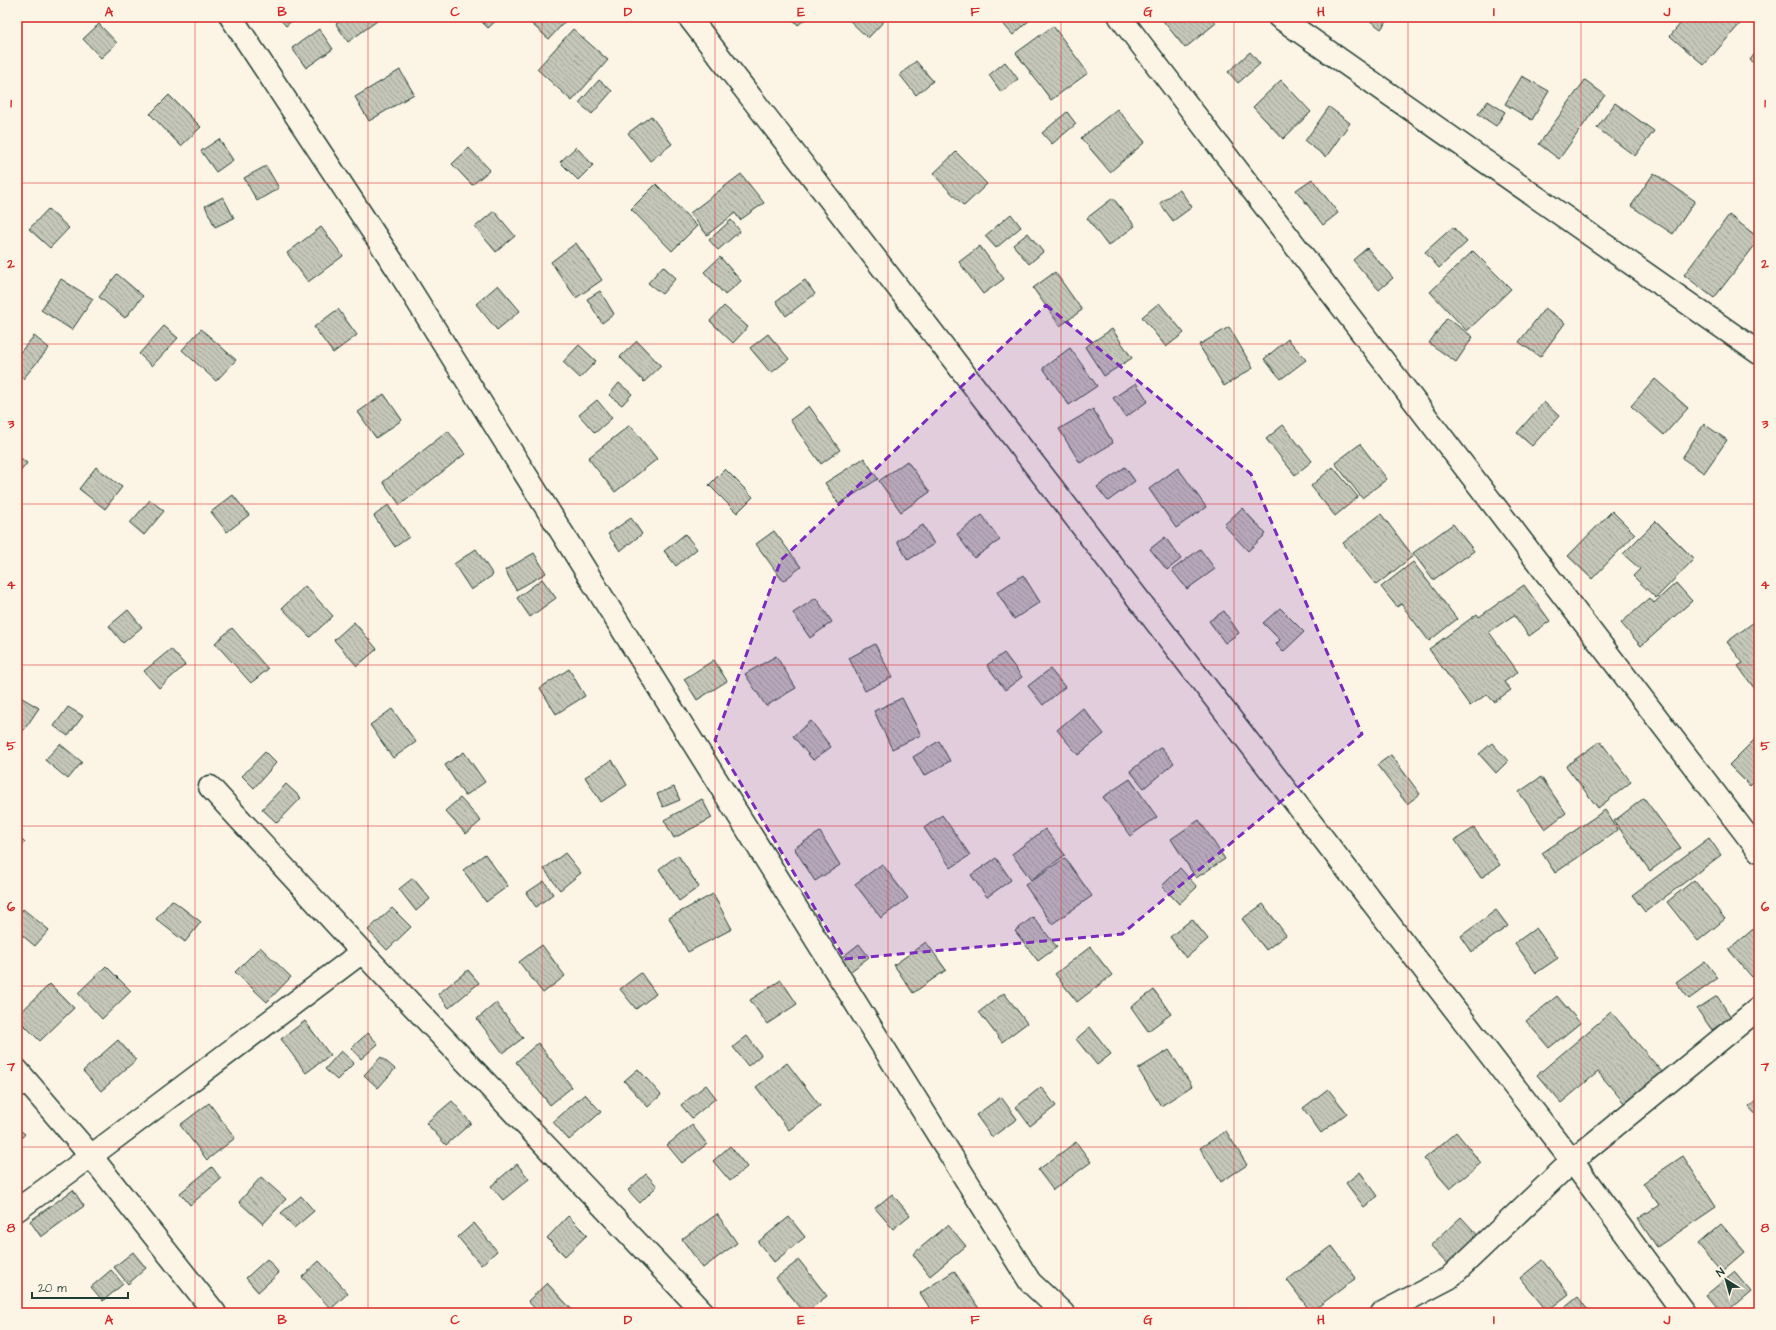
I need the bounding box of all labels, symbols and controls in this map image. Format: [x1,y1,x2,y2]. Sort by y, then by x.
text: A [105,3,114,21]
text: B [277,3,287,21]
text: C [450,3,460,21]
text: D [624,3,633,21]
text: E [797,3,805,21]
text: F [970,3,980,21]
text: G [1143,3,1153,21]
text: H [1317,3,1325,21]
text: I [1493,3,1495,21]
text: J [1663,3,1671,21]
text: 1 [10,94,12,112]
text: 1 [1764,94,1766,112]
text: 2 [6,255,15,273]
text: 2 [1760,255,1769,273]
text: 3 [7,415,15,433]
text: 3 [1761,415,1769,433]
text: 4 [7,576,16,594]
text: 4 [1761,576,1770,594]
text: 5 [6,737,16,755]
text: 5 [1760,737,1770,755]
text: 6 [7,898,16,916]
text: 6 [1761,898,1770,916]
text: 7 [6,1058,16,1076]
text: 7 [1760,1058,1770,1076]
text: 8 [7,1219,16,1237]
text: 8 [1761,1219,1770,1237]
north arrow [1706,1260,1746,1300]
text: N [1713,1264,1728,1280]
scale bar [32,1274,128,1300]
text: 20 m [38,1280,67,1297]
text: A [105,1311,114,1329]
text: B [277,1311,287,1329]
text: C [450,1311,460,1329]
text: D [624,1311,633,1329]
text: E [797,1311,805,1329]
text: F [970,1311,980,1329]
text: G [1143,1311,1153,1329]
text: H [1317,1311,1325,1329]
text: I [1493,1311,1495,1329]
text: J [1663,1311,1671,1329]

